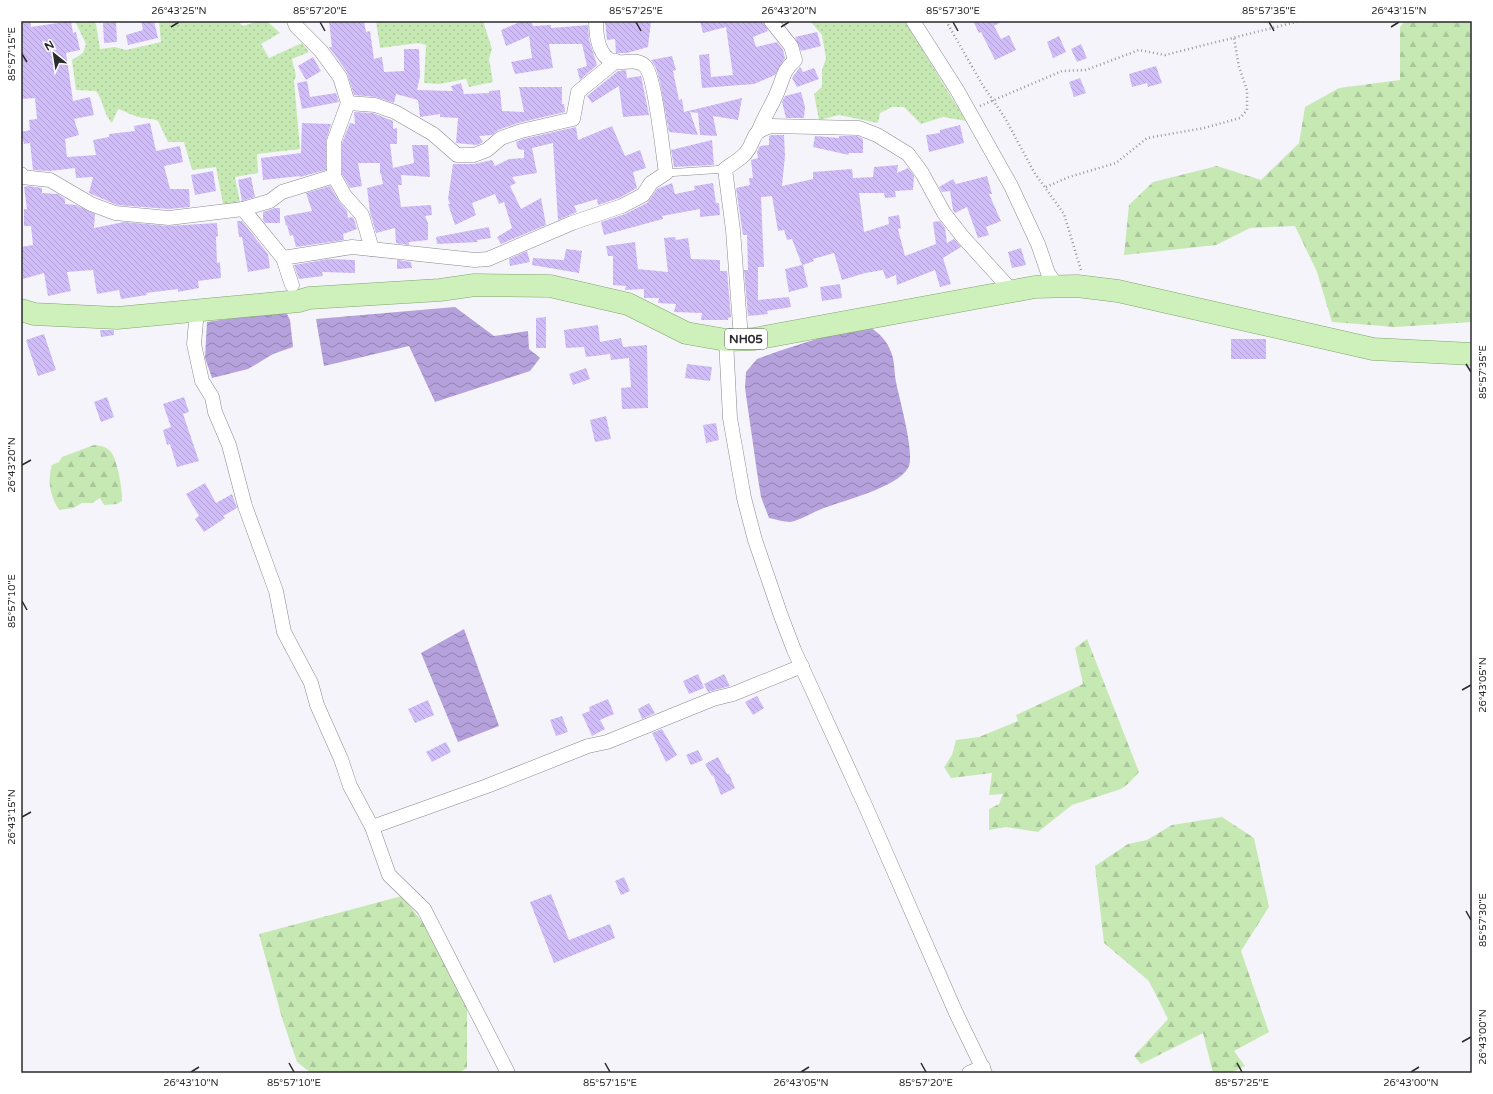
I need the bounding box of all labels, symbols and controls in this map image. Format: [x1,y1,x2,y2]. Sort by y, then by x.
text: 26°43'25"N [151,5,207,17]
text: 85°57'20"E [293,5,347,17]
text: 85°57'25"E [609,5,663,17]
text: 26°43'20"N [761,5,817,17]
text: 85°57'30"E [926,5,980,17]
text: 85°57'35"E [1242,5,1296,17]
text: 26°43'15"N [1371,5,1427,17]
text: 85°57'15"E [6,27,18,81]
north arrow [34,34,74,74]
text: N [42,38,56,54]
road number: NH05 [725,329,767,349]
text: 85°57'35"E [1477,345,1489,399]
text: 26°43'20"N [6,437,18,493]
text: 85°57'10"E [6,574,18,628]
text: 26°43'05"N [1477,657,1489,713]
text: 26°43'15"N [6,789,18,845]
text: 85°57'30"E [1477,893,1489,947]
text: 26°43'00"N [1477,1009,1489,1065]
text: 26°43'10"N [163,1077,219,1089]
text: 85°57'10"E [267,1077,321,1089]
text: 85°57'15"E [583,1077,637,1089]
text: 26°43'05"N [773,1077,829,1089]
text: 85°57'20"E [899,1077,953,1089]
text: 85°57'25"E [1215,1077,1269,1089]
text: 26°43'00"N [1383,1077,1439,1089]

